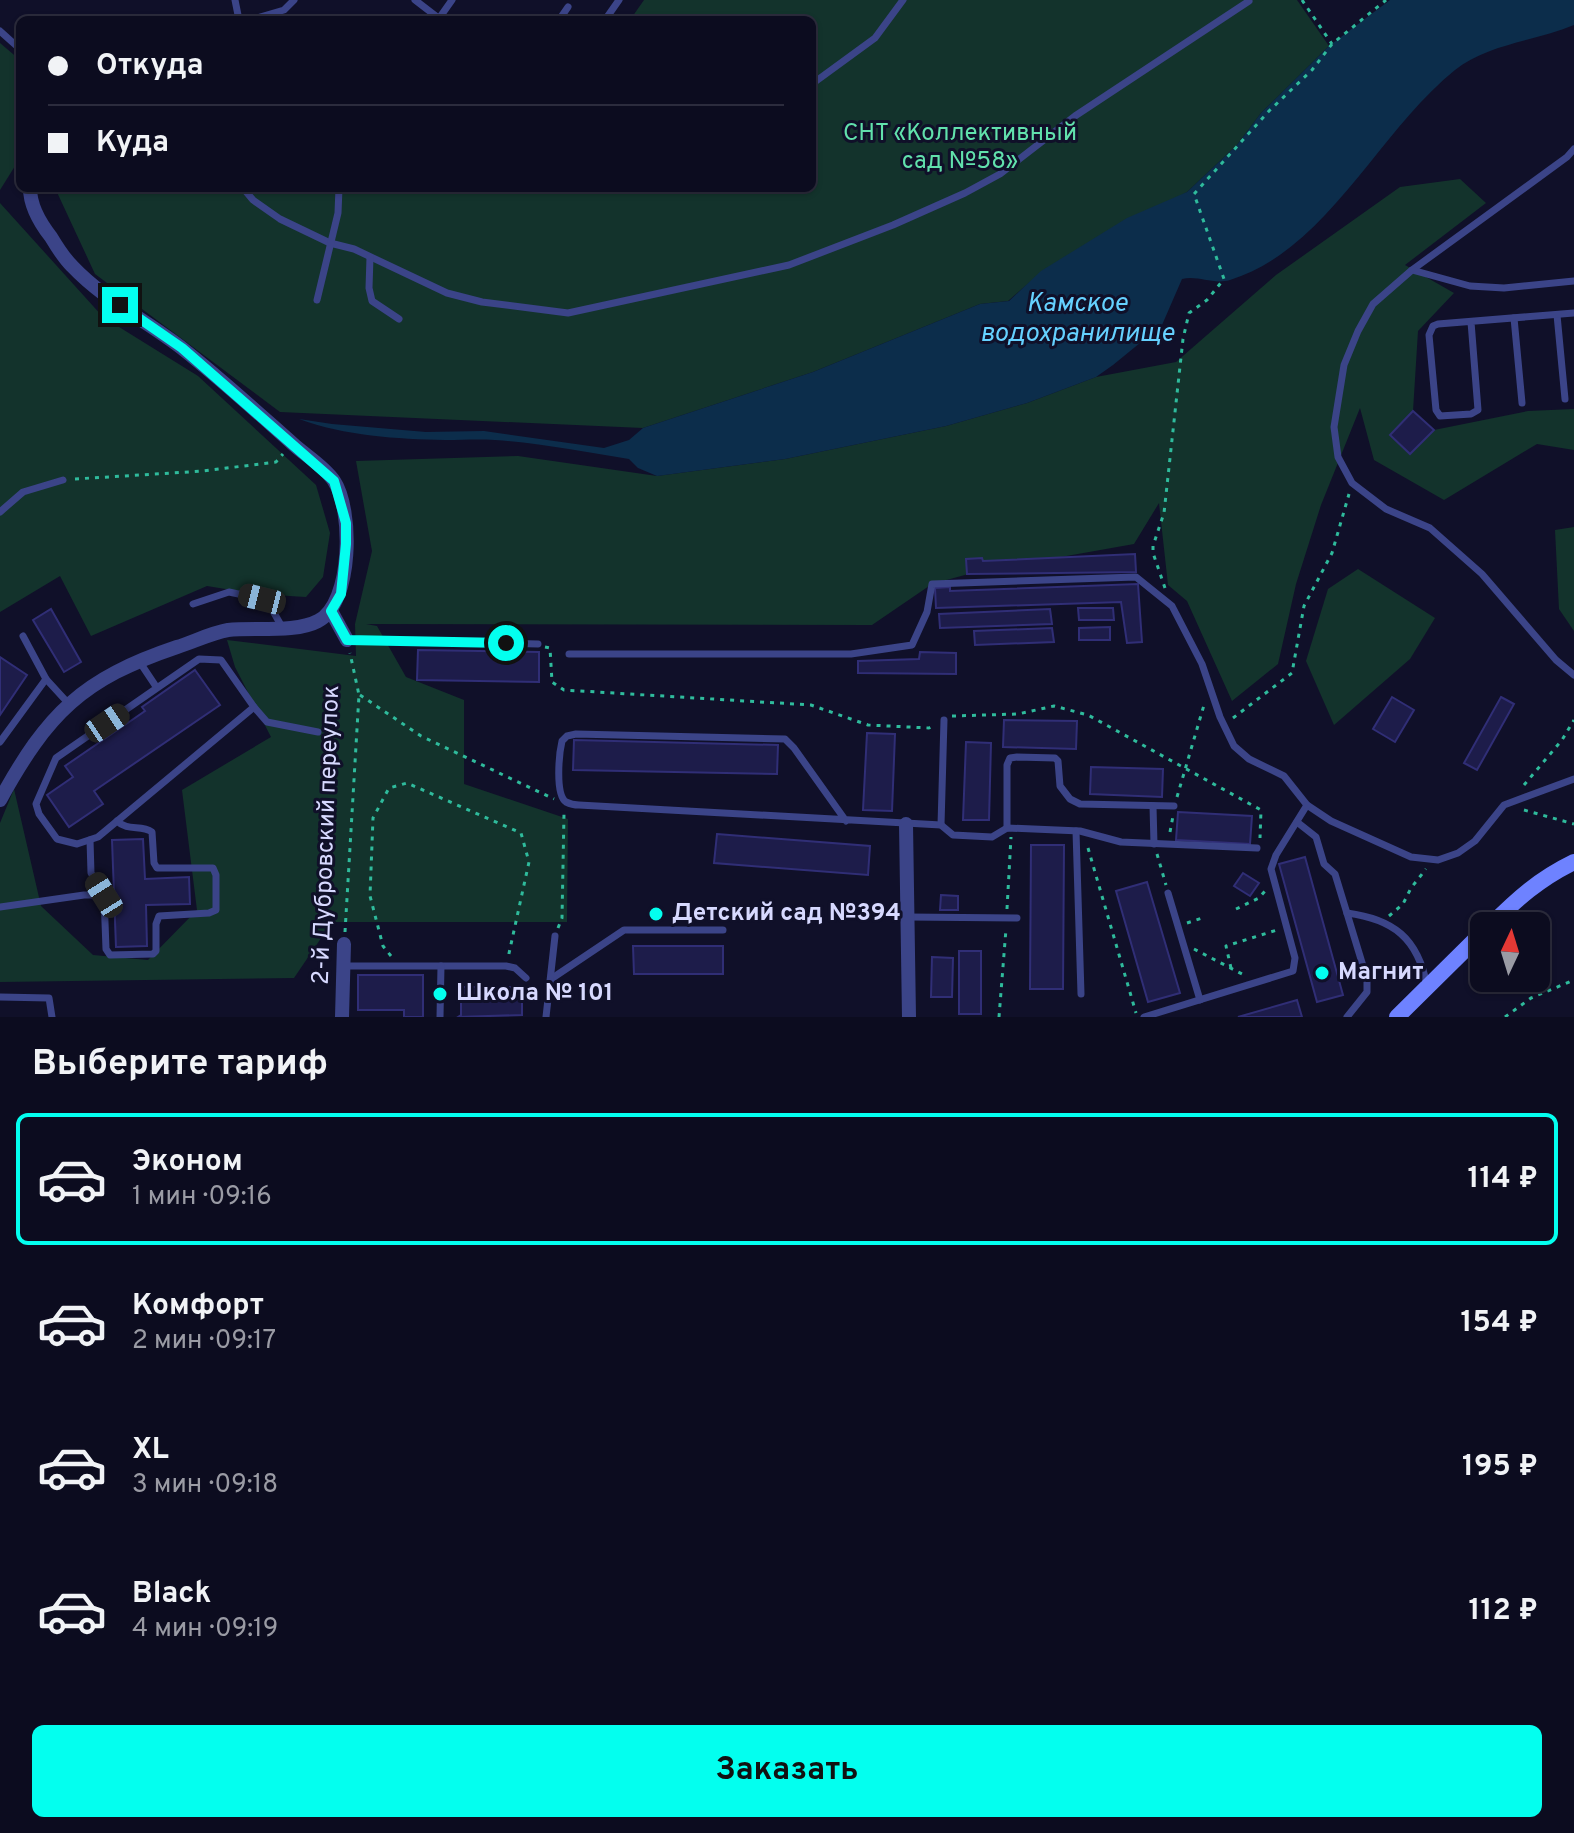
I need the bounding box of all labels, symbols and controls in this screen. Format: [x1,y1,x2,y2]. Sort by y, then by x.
text: Откуда [96,48,204,85]
park label: СНТ «Коллективный сад №58» [843,119,1077,177]
text: Куда [96,125,169,162]
route end [102,287,138,323]
water label: Камское водохранилище [980,288,1175,351]
car [236,582,288,616]
route start [488,625,524,661]
street label: 2-й Дубровский переулок [307,685,347,985]
car [80,700,134,746]
car [81,868,127,922]
place label: Детский сад №394 [672,899,901,929]
marker: Детский сад №394 [647,905,665,923]
north arrow [1470,912,1550,992]
map controls [1470,912,1550,992]
place label: Магнит [1338,958,1424,988]
marker: Магнит [1313,964,1331,982]
place label: Школа № 101 [456,979,613,1009]
marker: Школа № 101 [431,985,449,1003]
text: Выберите тариф [32,1042,328,1088]
icon: car [36,1143,108,1215]
text: Эконом [132,1144,243,1181]
text: 114 ₽ [1467,1161,1538,1198]
text: 1 мин · 09:16 [132,1181,272,1214]
icon: car [36,1287,108,1359]
text: Комфорт [132,1288,264,1325]
text: 154 ₽ [1461,1305,1538,1342]
text: 2 мин · 09:17 [132,1325,276,1358]
icon: car [36,1431,108,1503]
text: XL [132,1432,169,1469]
text: 195 ₽ [1462,1449,1538,1486]
text: 3 мин · 09:18 [132,1469,278,1502]
icon: car [36,1575,108,1647]
text: Black [132,1576,211,1613]
text: 112 ₽ [1468,1593,1538,1630]
text: 4 мин · 09:19 [132,1613,278,1646]
button: Заказать [32,1725,1542,1817]

